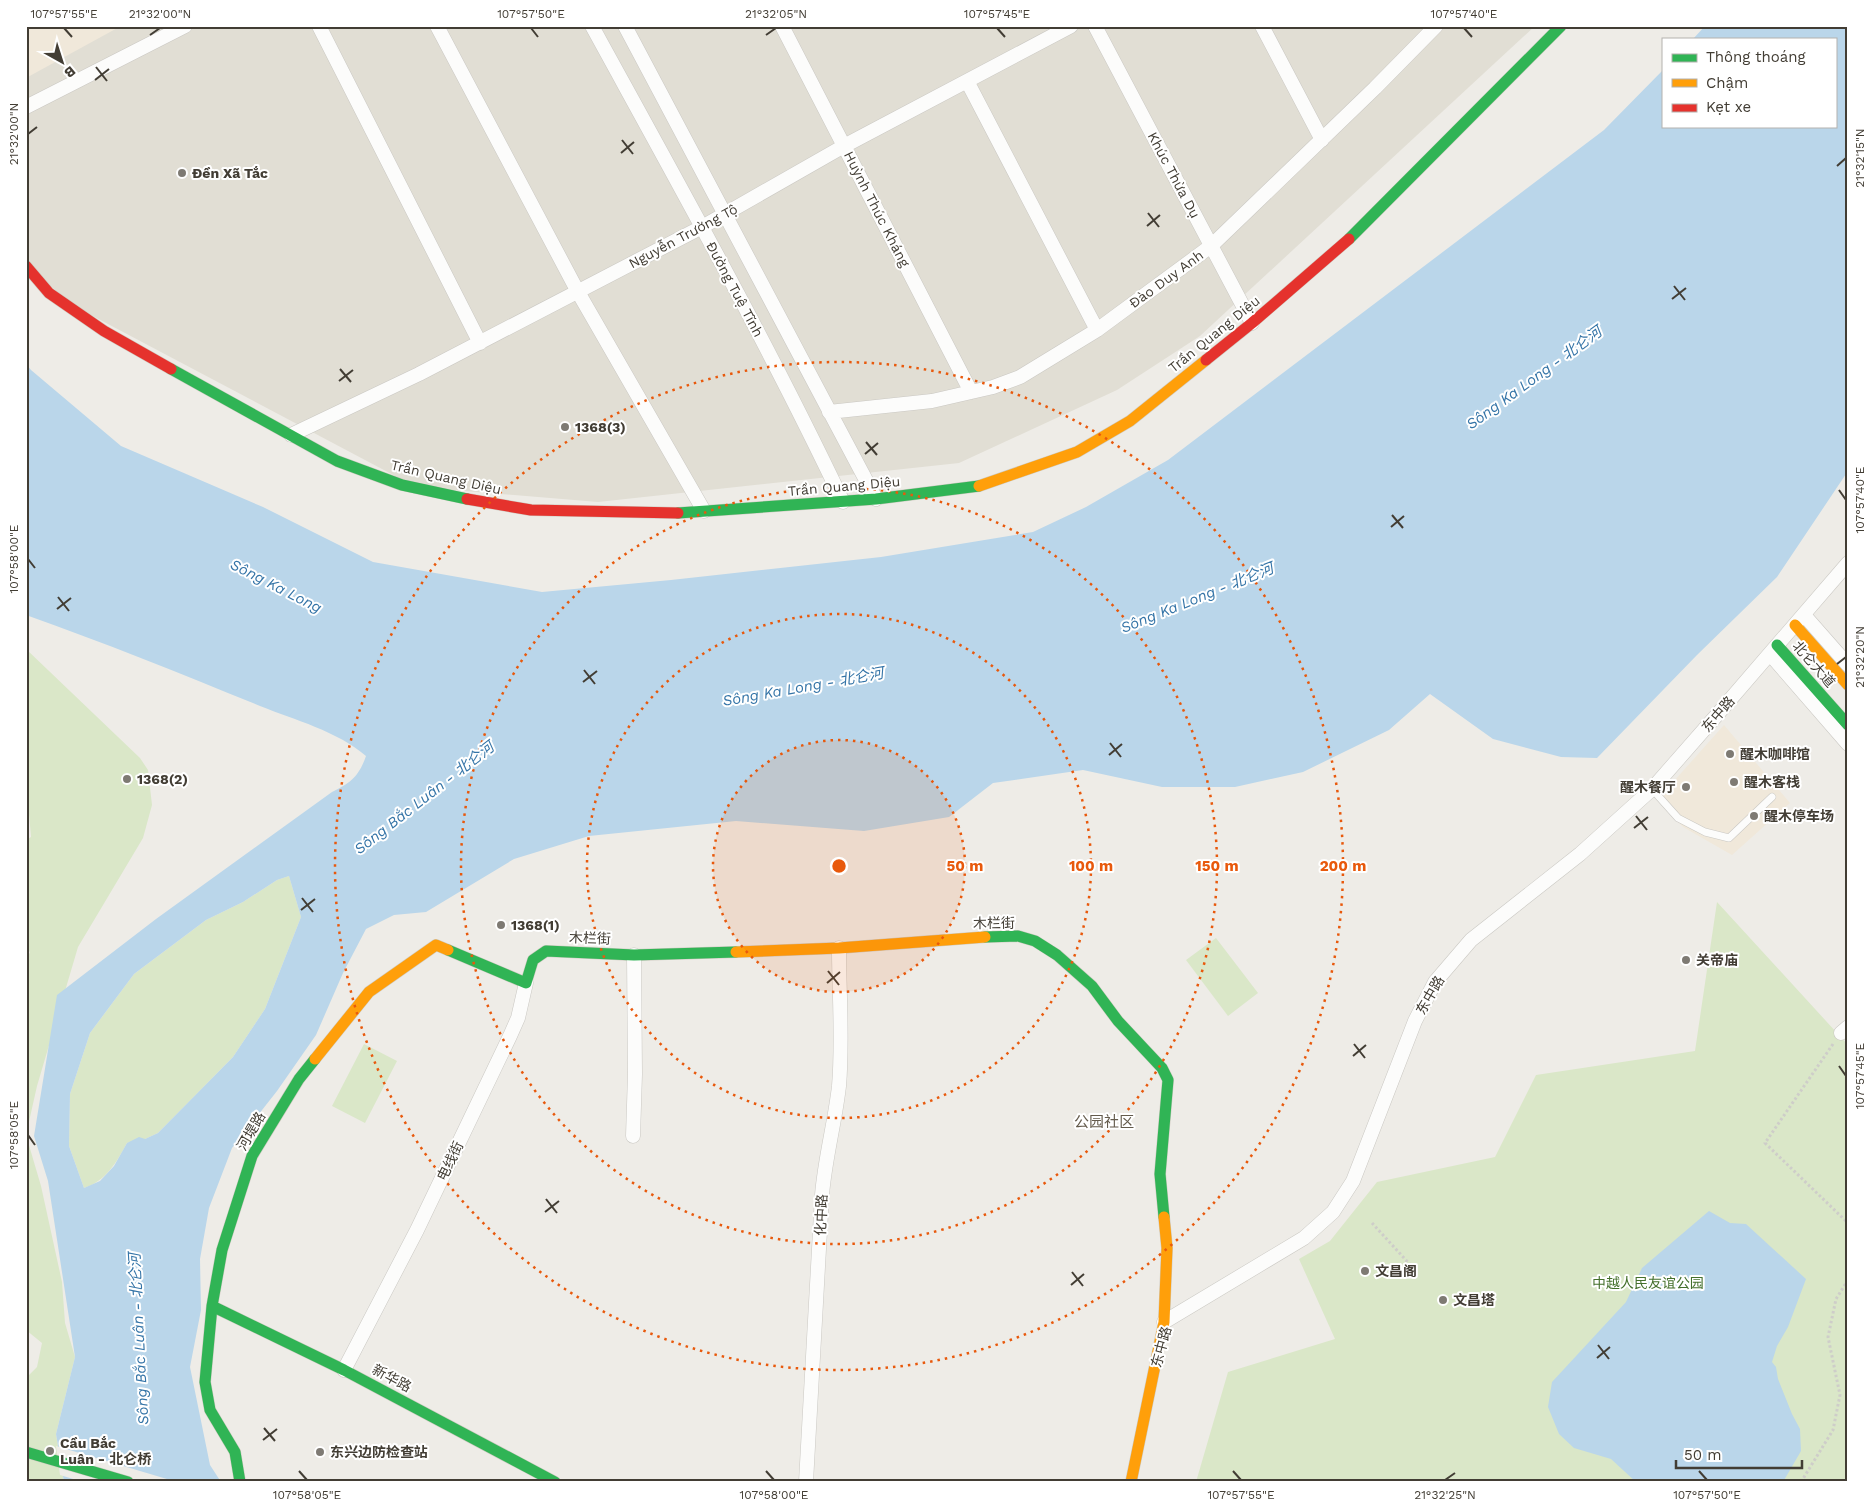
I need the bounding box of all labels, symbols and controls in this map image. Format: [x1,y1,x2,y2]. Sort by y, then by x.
text: 107°57'55"E [30,7,98,21]
text: 21°32'00"N [129,7,191,21]
text: 107°57'50"E [497,7,565,21]
text: 21°32'05"N [745,7,807,21]
text: 107°57'45"E [964,7,1031,21]
text: 107°57'40"E [1431,7,1498,21]
north arrow [38,38,88,88]
legend [1662,38,1836,128]
text: Thông thoáng [1706,48,1805,66]
text: B [61,63,79,82]
text: Chậm [1706,74,1748,92]
text: Kẹt xe [1706,98,1751,116]
text: 21°32'00"N [7,103,21,165]
text: 21°32'15"N [1853,128,1867,188]
street label: Khúc Thừa Dụ [1145,129,1203,221]
street label: Huỳnh Thúc Kháng [841,148,913,270]
place label: Đền Xã Tắc [192,165,268,181]
marker: Đền Xã Tắc [176,167,188,179]
street label: Nguyễn Trường Tộ [626,201,740,271]
street label: Đường Tuệ Tĩnh [703,239,767,339]
street label: Đào Duy Anh [1126,247,1206,311]
street label: Trần Quang Diệu [1165,292,1263,376]
water label: Sông Ka Long - 北仑河 [1463,321,1608,433]
place label: 1368(3) [575,419,626,435]
marker: 1368(3) [559,421,571,433]
street label: Trần Quang Diệu [389,457,503,497]
text: 107°57'40"E [1853,466,1867,533]
street label: Trần Quang Diệu [787,473,901,499]
text: 107°58'00"E [7,524,21,593]
water label: Sông Ka Long [227,555,325,617]
water label: Sông Ka Long - 北仑河 [1118,558,1279,637]
text: 21°32'20"N [1853,626,1867,688]
street label: 北仑大道 [1790,638,1838,690]
water label: Sông Ka Long - 北仑河 [721,663,888,710]
street label: 东中路 [1698,693,1738,735]
water label: Sông Bắc Luân - 北仑河 [351,736,500,858]
place label: 醒木咖啡馆 [1740,746,1810,762]
marker: 醒木咖啡馆 [1724,748,1736,760]
place label: 1368(2) [137,771,188,787]
marker: 1368(2) [121,773,133,785]
place label: 醒木客栈 [1744,774,1800,790]
marker: 醒木客栈 [1728,776,1740,788]
place label: 醒木餐厅 [1620,779,1676,795]
marker: 醒木餐厅 [1680,781,1692,793]
place label: 醒木停车场 [1764,808,1834,824]
marker: 醒木停车场 [1748,810,1760,822]
centre of rings [830,857,848,875]
text: 50 m [947,857,983,875]
text: 100 m [1069,857,1113,875]
text: 150 m [1195,857,1239,875]
text: 200 m [1320,857,1366,875]
street label: 木栏街 [973,915,1015,931]
place label: 1368(1) [511,917,560,933]
marker: 1368(1) [495,919,507,931]
street label: 木栏街 [569,929,611,947]
place label: 关帝庙 [1696,952,1738,968]
marker: 关帝庙 [1680,954,1692,966]
street label: 东中路 [1413,973,1447,1017]
text: 107°57'45"E [1853,1042,1867,1109]
text: 107°58'05"E [7,1101,21,1169]
street label: 河堤路 [234,1109,268,1153]
district label: 公园社区 [1074,1113,1134,1131]
street label: 电线街 [434,1139,466,1183]
street label: 化中路 [812,1194,830,1236]
water label: Sông Bắc Luân - 北仑河 [125,1249,152,1426]
place label: 文昌阁 [1375,1263,1417,1279]
marker: 文昌阁 [1359,1265,1371,1277]
park label: 中越人民友谊公园 [1592,1275,1704,1291]
place label: 文昌塔 [1453,1292,1495,1308]
marker: 文昌塔 [1437,1294,1449,1306]
street label: 东中路 [1148,1325,1174,1369]
street label: 新华路 [370,1361,414,1395]
place label: Cầu Bắc Luân - 北仑桥 [60,1435,151,1467]
scale bar [1676,1438,1803,1470]
place label: 东兴边防检查站 [330,1444,428,1460]
marker: Cầu Bắc Luân - 北仑桥 [44,1445,56,1457]
marker: 东兴边防检查站 [314,1446,326,1458]
text: 50 m [1684,1446,1721,1464]
text: 107°58'05"E [273,1488,341,1502]
text: 107°58'00"E [740,1488,809,1502]
text: 107°57'55"E [1207,1488,1275,1502]
text: 21°32'25"N [1414,1488,1476,1502]
text: 107°57'50"E [1673,1488,1741,1502]

